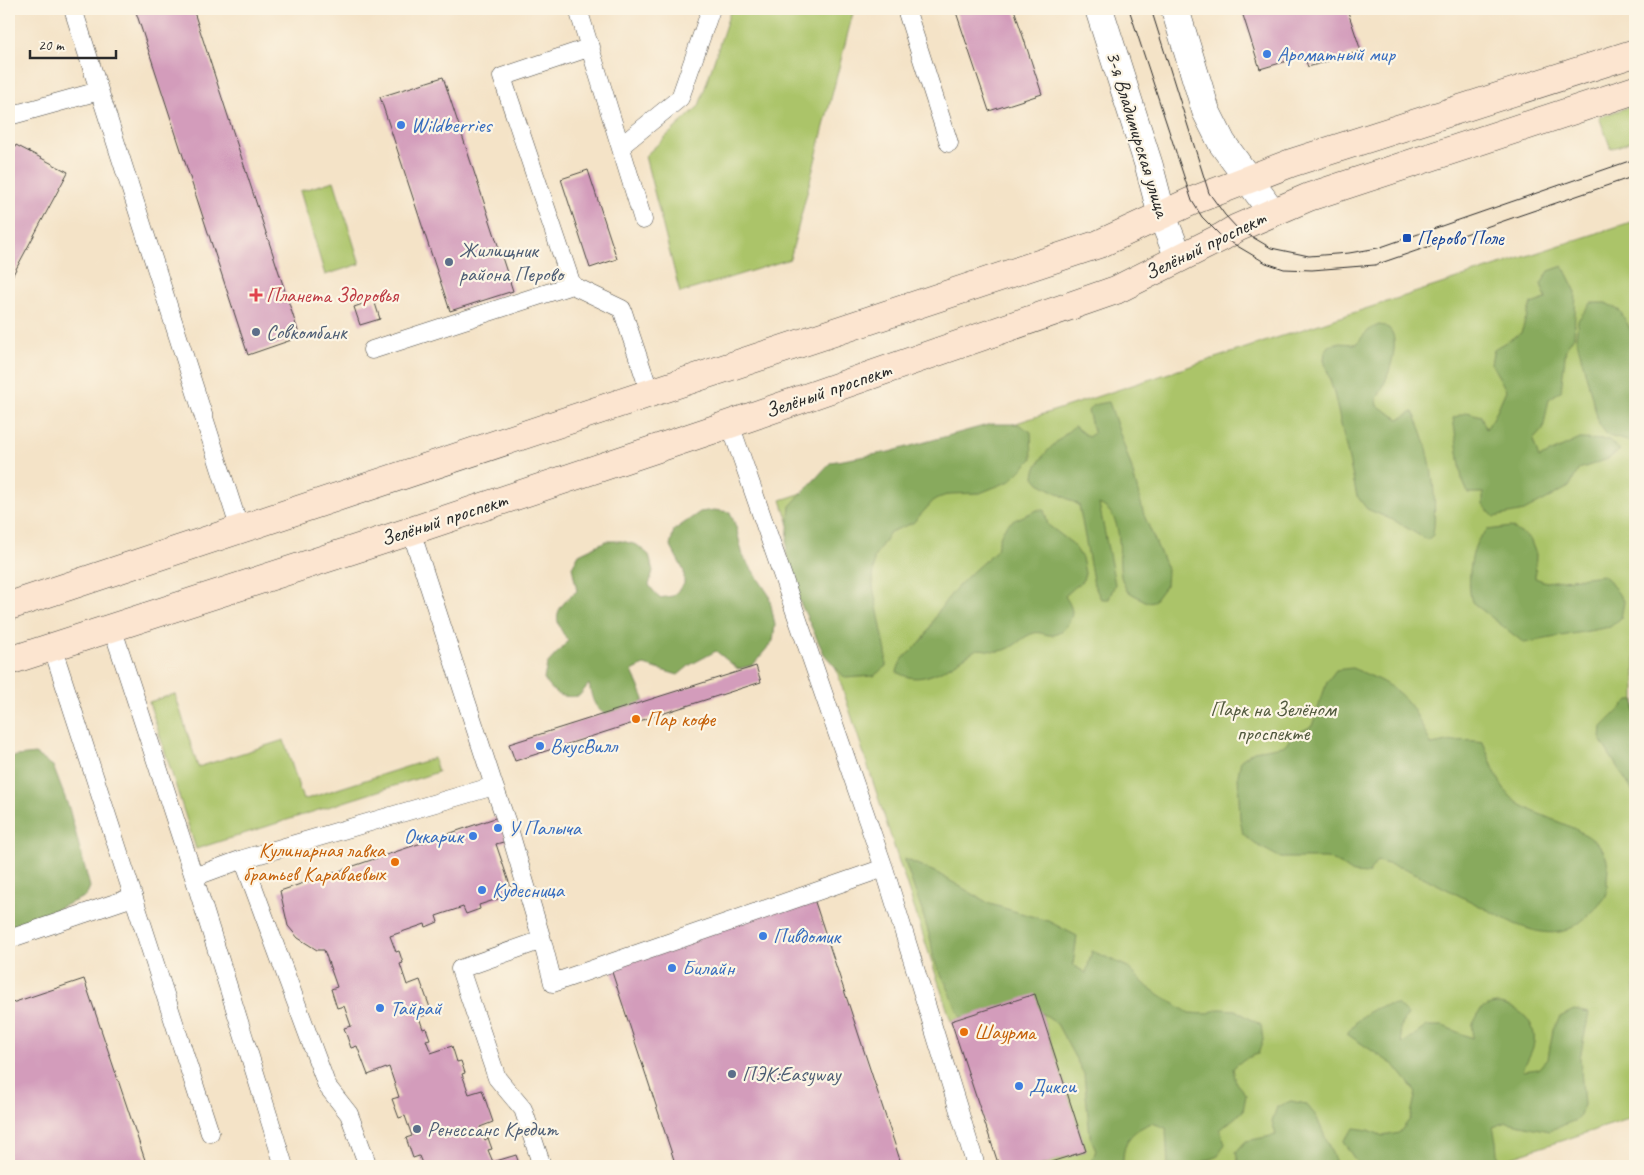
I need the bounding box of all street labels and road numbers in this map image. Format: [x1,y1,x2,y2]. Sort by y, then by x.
street label: 3-я Владимирская улица [1100,48,1176,223]
street label: Зелёный проспект [1140,204,1271,286]
street label: Зелёный проспект [761,356,896,424]
street label: Зелёный проспект [377,486,512,552]

